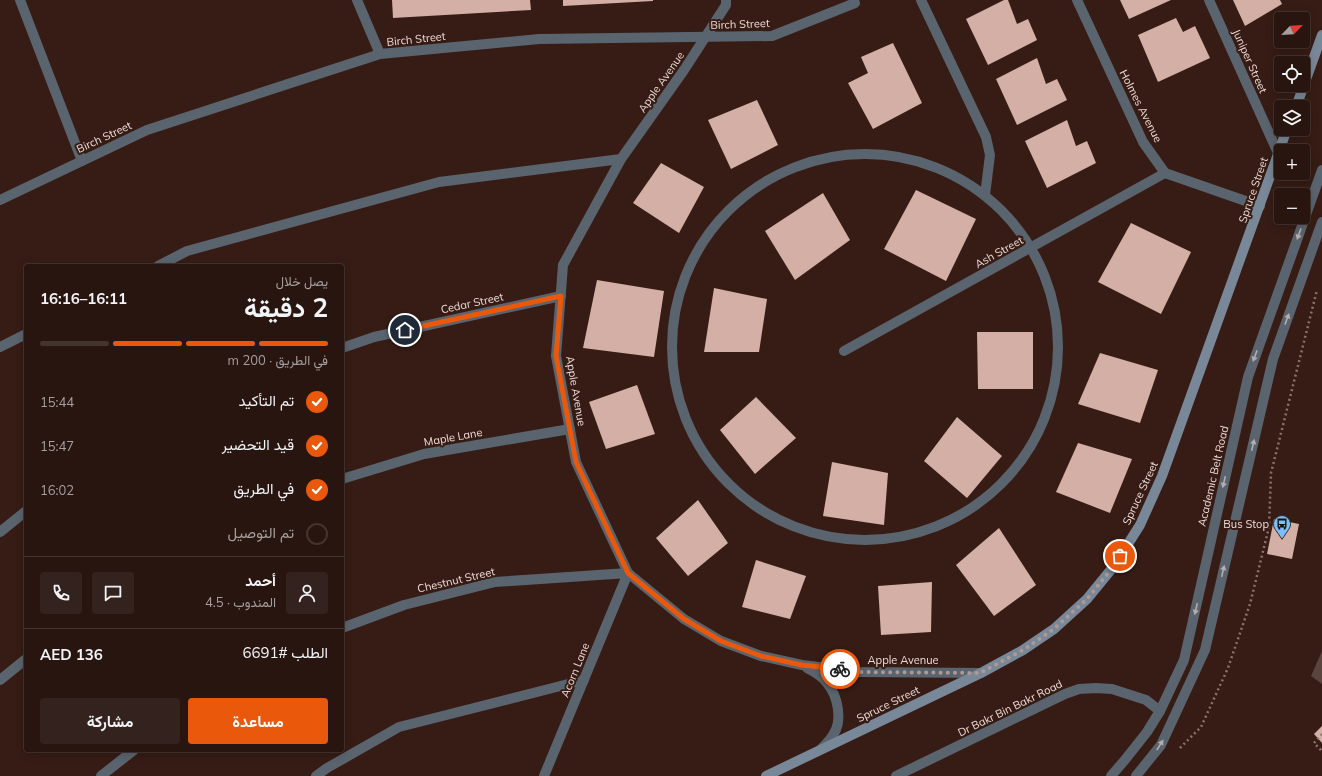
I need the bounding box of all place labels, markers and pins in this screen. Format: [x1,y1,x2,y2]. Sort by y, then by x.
pin [388,313,422,347]
bus stop icon: Bus Stop [1272,514,1292,539]
place label: Bus Stop [1223,517,1269,531]
pin [1103,539,1137,573]

